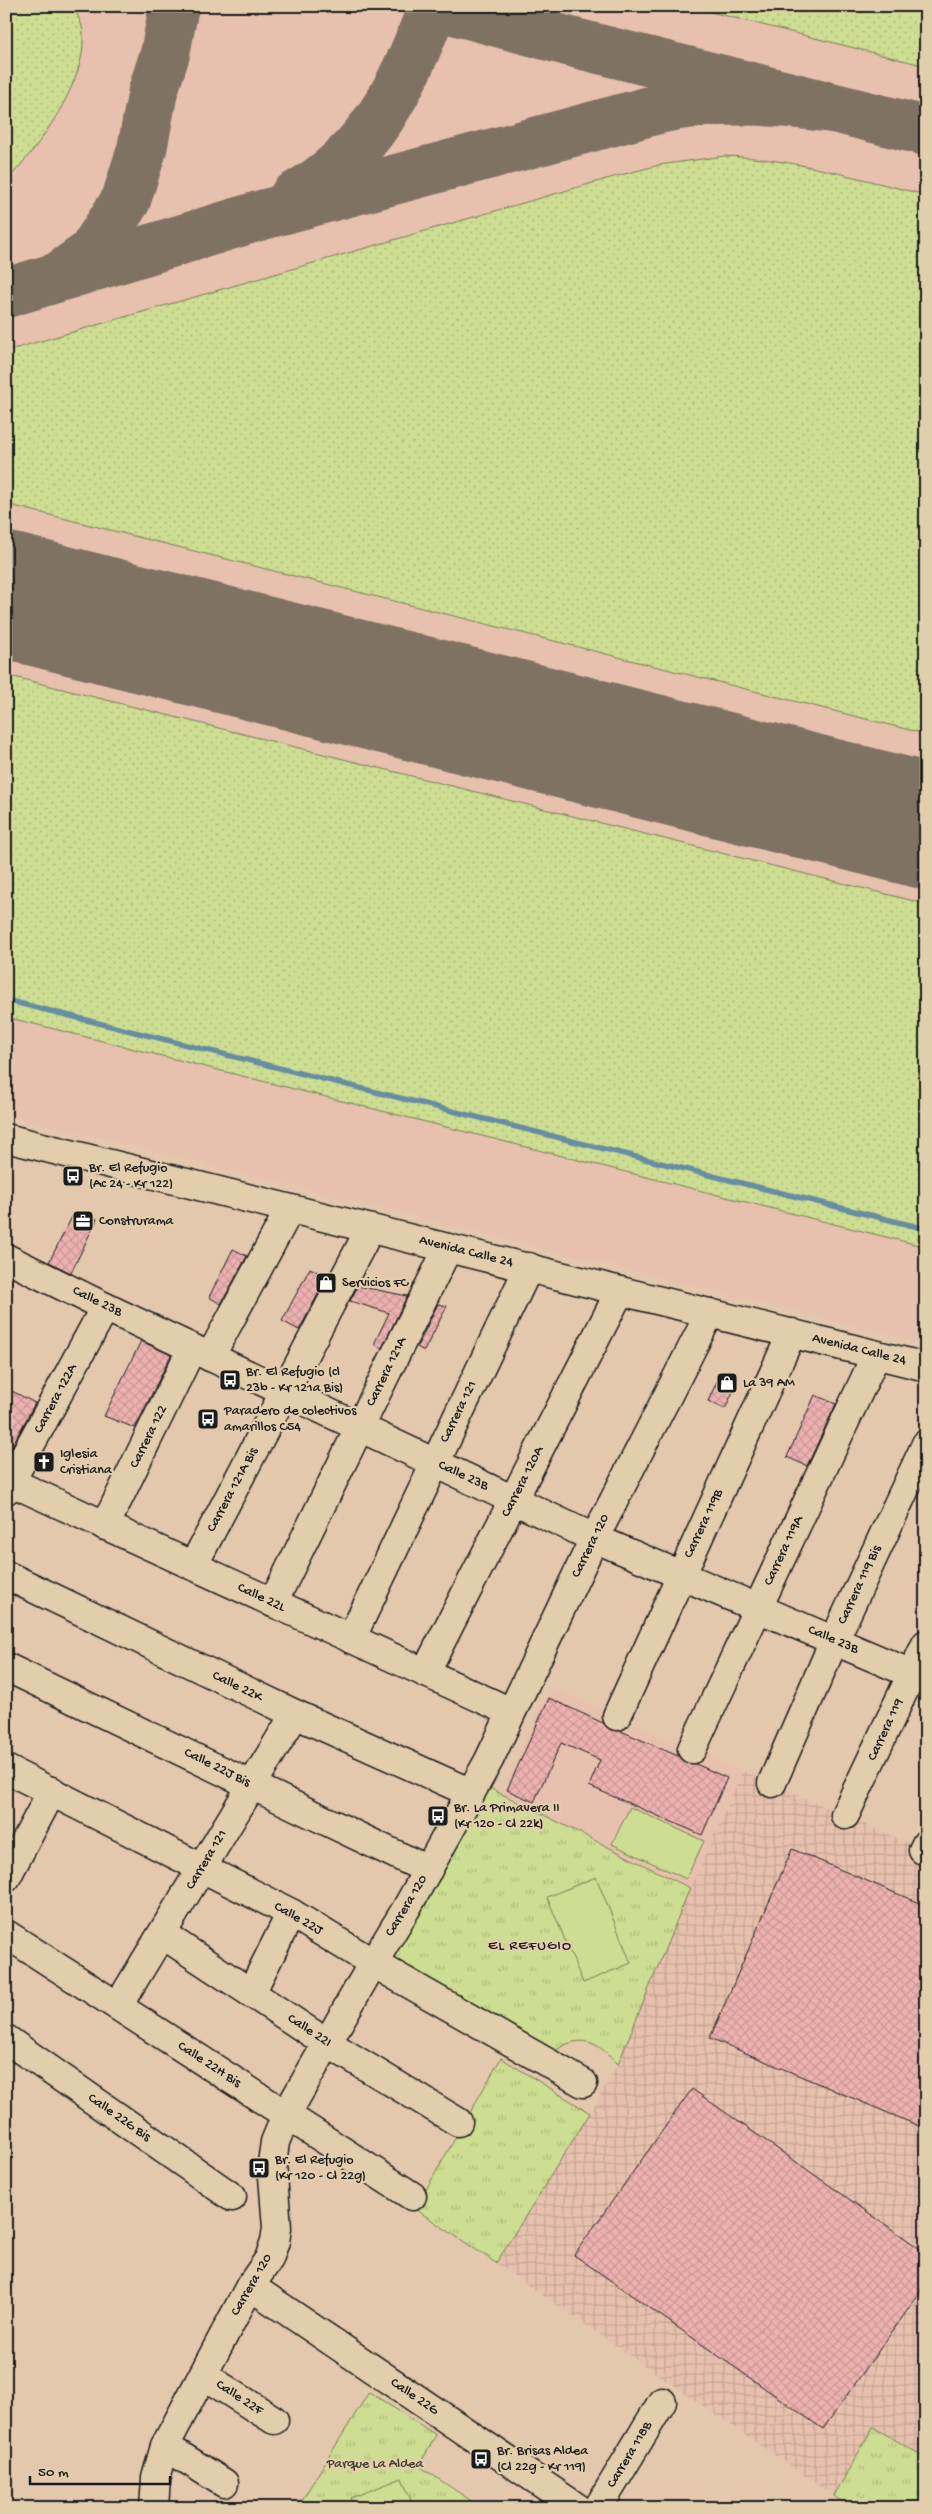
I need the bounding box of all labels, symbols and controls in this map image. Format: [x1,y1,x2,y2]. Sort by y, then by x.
place label: Br. El Refugio (Ac 24 - Kr 122) [88,1160,173,1193]
bus stop icon: Br. El Refugio (Ac 24 - Kr 122) [61,1164,85,1188]
office icon: Construrama [71,1209,95,1233]
place label: Construrama [99,1213,175,1230]
street label: Avenida Calle 24 [417,1232,515,1272]
shop icon: Servicios FC [314,1271,338,1295]
place label: Servicios FC [342,1275,410,1292]
street label: Calle 23B [69,1283,125,1322]
street label: Avenida Calle 24 [810,1330,908,1370]
street label: Carrera 121A [363,1334,411,1409]
street label: Carrera 122A [31,1361,82,1437]
place label: Br. El Refugio (cl 23b - Kr 121a Bis) [245,1364,343,1397]
bus stop icon: Br. El Refugio (cl 23b - Kr 121a Bis) [218,1368,242,1392]
shop icon: La 39 AM [715,1371,739,1395]
place label: La 39 AM [743,1375,795,1392]
street label: Carrera 121 [437,1378,481,1446]
street label: Carrera 122 [126,1403,172,1471]
place label: Paradero de colectivos amarillos C54 [223,1403,357,1436]
bus stop icon: Paradero de colectivos amarillos C54 [196,1407,220,1431]
street label: Carrera 120A [498,1443,548,1520]
street label: Carrera 121A Bis [204,1444,263,1535]
place label: Iglesia Cristiana [60,1446,113,1479]
church icon: Iglesia Cristiana [32,1450,56,1474]
street label: Calle 23B [435,1457,492,1495]
street label: Carrera 119B [681,1486,728,1561]
street label: Carrera 120 [568,1511,614,1581]
street label: Carrera 119A [760,1513,808,1589]
street label: Carrera 119 Bis [834,1542,886,1627]
street label: Calle 22L [234,1580,288,1617]
street label: Calle 23B [805,1622,862,1659]
street label: Calle 22K [209,1668,266,1707]
street label: Carrera 119 [864,1696,908,1764]
street label: Calle 22J Bis [181,1745,254,1792]
place label: Br. La Primavera II (Kr 120 - Cl 22k) [453,1800,560,1833]
bus stop icon: Br. La Primavera II (Kr 120 - Cl 22k) [426,1804,450,1828]
street label: Carrera 121 [183,1827,231,1893]
street label: Carrera 120 [382,1872,432,1940]
street label: Calle 22J [271,1899,326,1940]
district label: EL REFUGIO [488,1937,572,1955]
street label: Calle 22I [284,2010,334,2052]
street label: Calle 22H Bis [174,2038,245,2092]
street label: Calle 22G Bis [84,2090,155,2146]
place label: Br. El Refugio (Kr 120 - Cl 22g) [274,2152,366,2185]
bus stop icon: Br. El Refugio (Kr 120 - Cl 22g) [247,2156,271,2180]
street label: Carrera 120 [227,2251,277,2319]
street label: Calle 22G [387,2375,442,2420]
street label: Calle 22F [212,2376,267,2420]
street label: Carrera 118B [603,2418,657,2491]
place label: Br. Brisas Aldea (Cl 22g - Kr 119) [496,2443,589,2476]
bus stop icon: Br. Brisas Aldea (Cl 22g - Kr 119) [469,2447,493,2471]
scale bar [30,2454,170,2486]
park label: Parque La Aldea [326,2456,425,2473]
text: 50 m [38,2464,69,2482]

